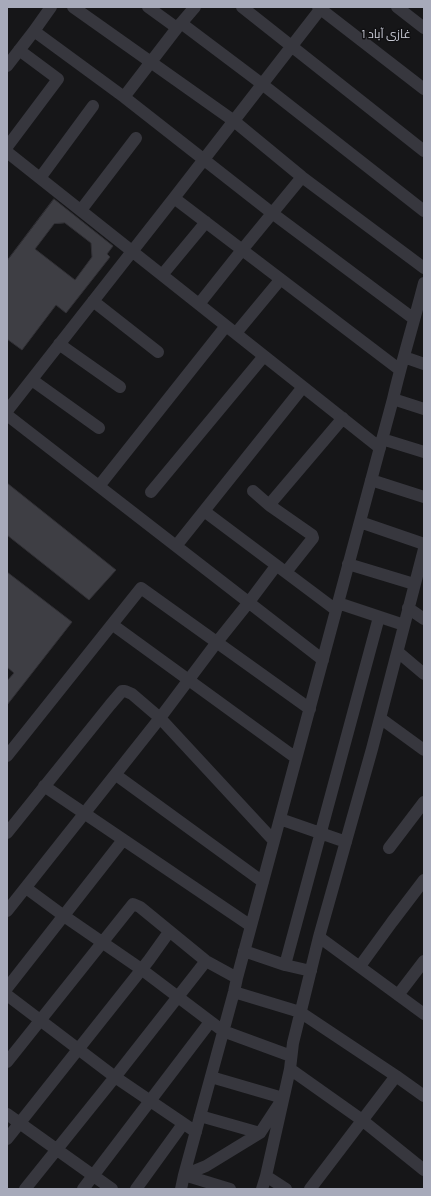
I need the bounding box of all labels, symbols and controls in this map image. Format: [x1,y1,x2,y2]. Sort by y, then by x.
district label: غازی آباد 1 [361,27,411,41]

